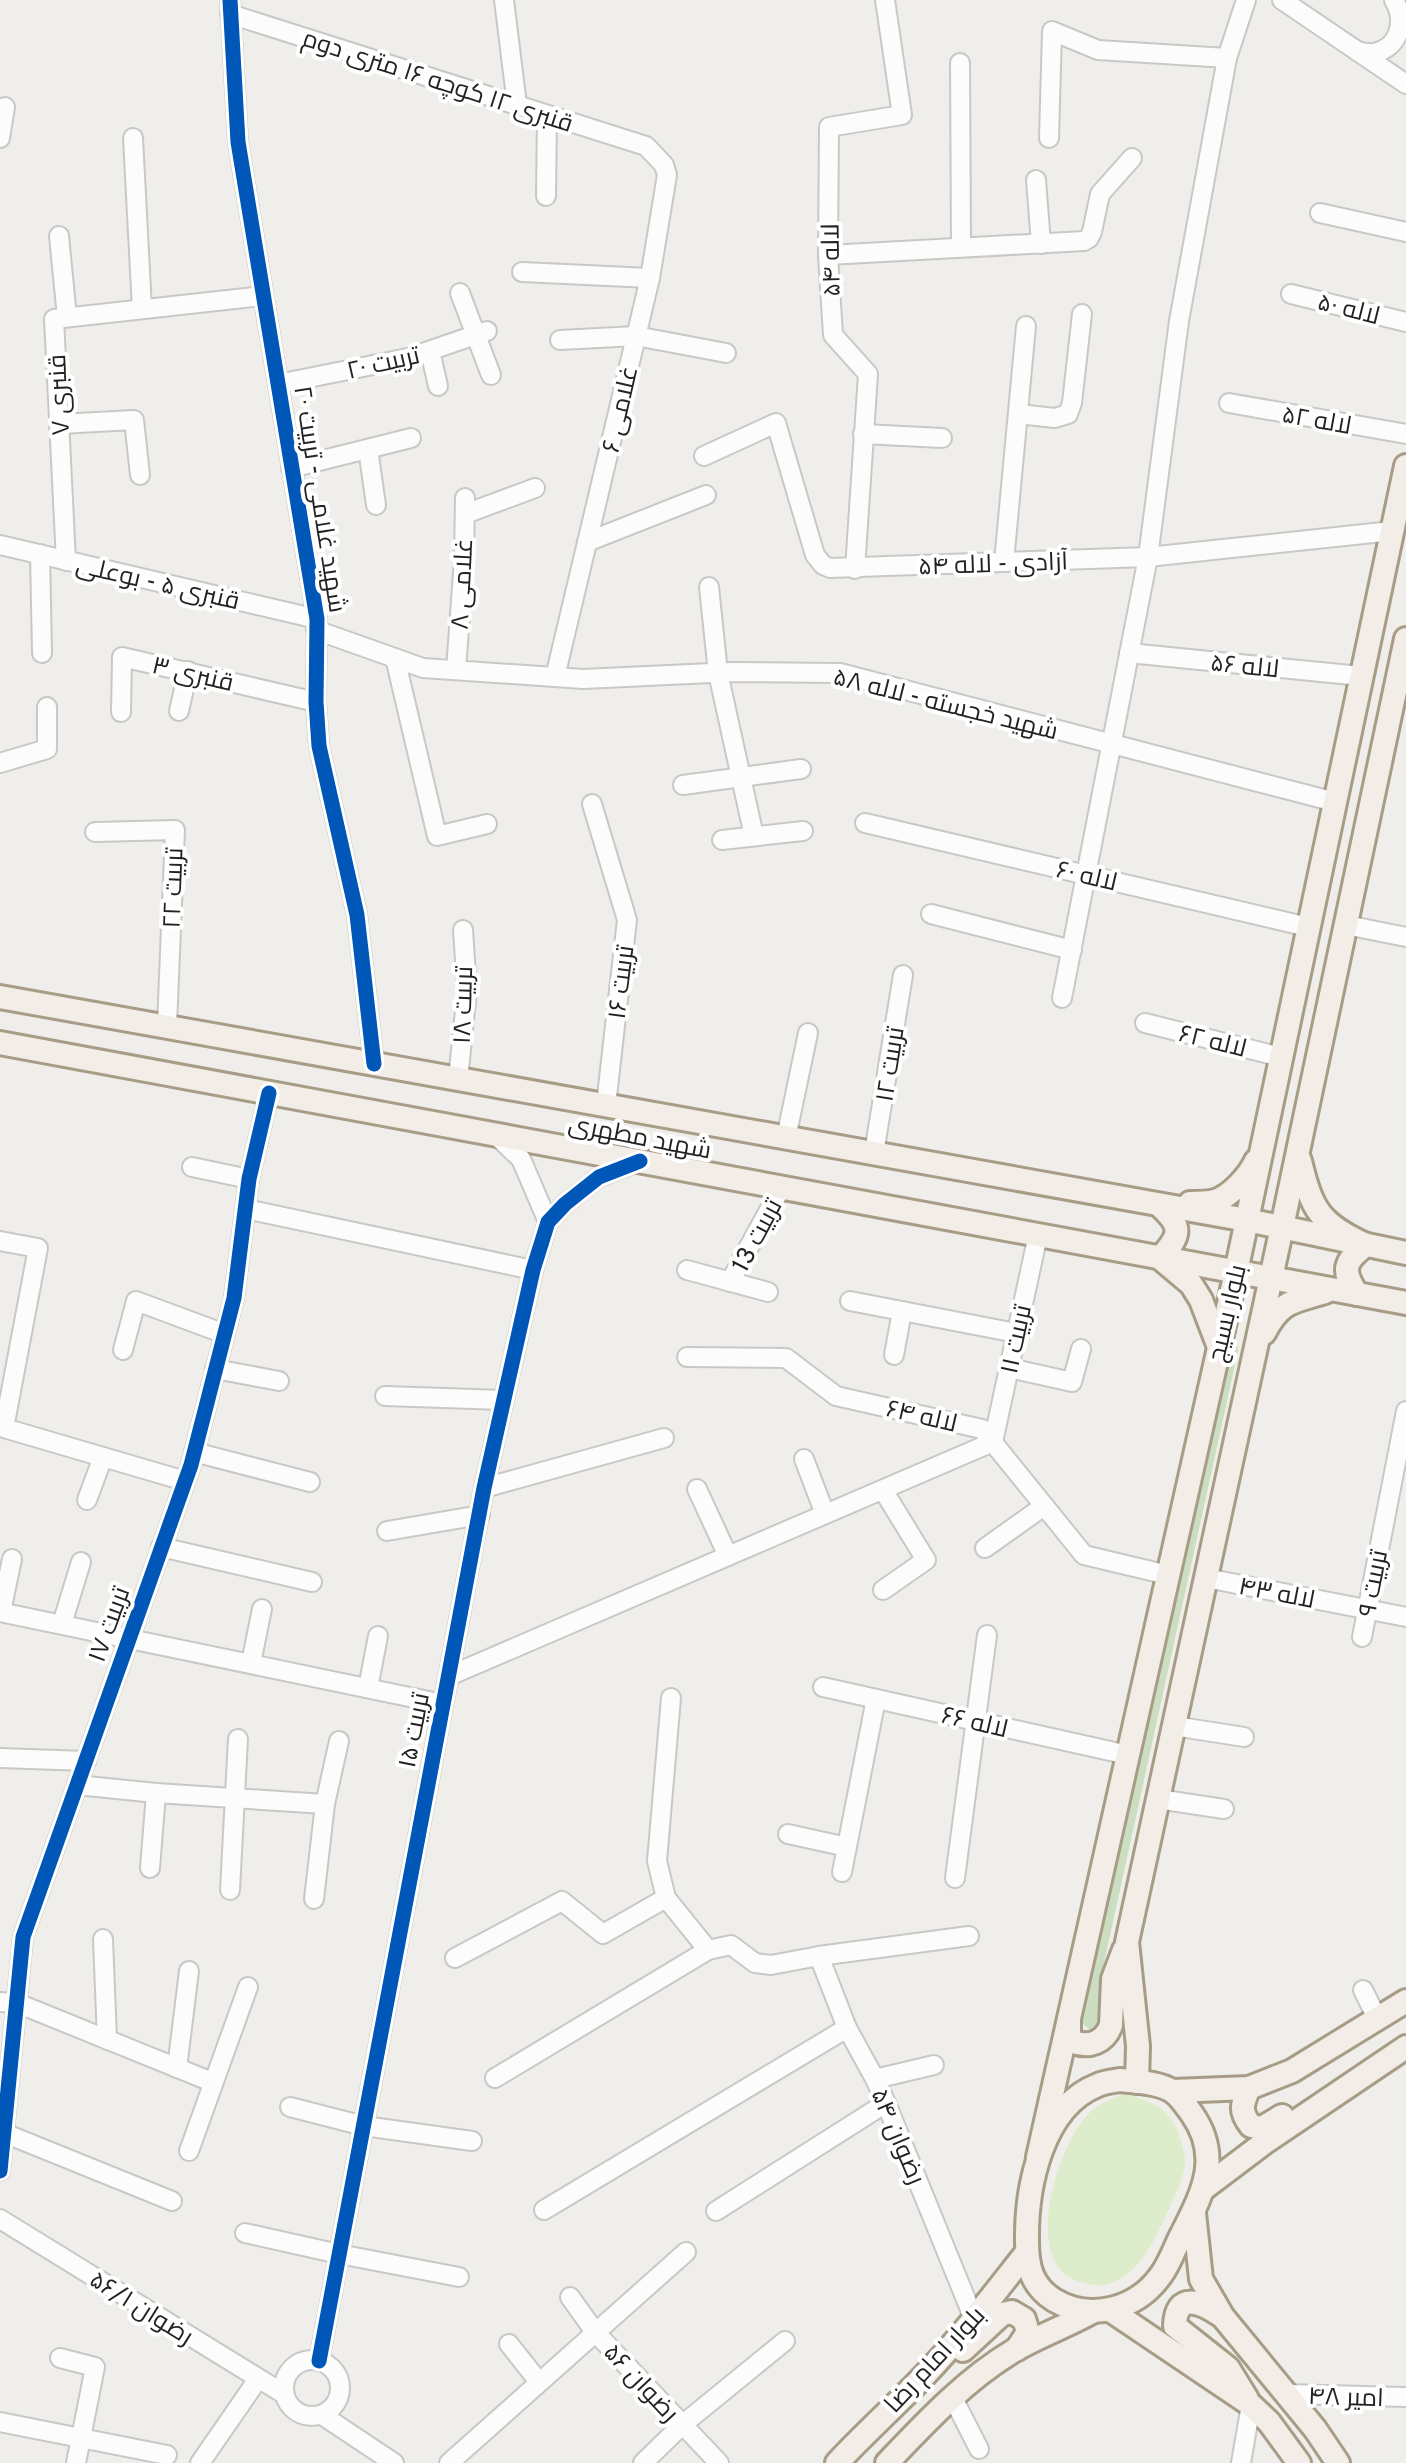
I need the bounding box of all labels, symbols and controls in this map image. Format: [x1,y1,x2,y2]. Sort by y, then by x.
street label: قنبری ۱۲ کوچه ۱۶ متری دوم [298,24,577,142]
street label: لاله ۵۴ [816,223,850,297]
street label: لاله ۵۰ [1314,288,1383,334]
street label: تربیت ۲۰ [344,341,424,389]
street label: قنبری ۷ [43,353,79,436]
street label: غلامی ۶ [596,363,647,456]
street label: شهید غلامی - تربیت ۲۰ [284,384,352,615]
street label: لاله ۵۲ [1279,400,1354,444]
street label: غلامی ۸ [446,538,482,631]
street label: آزادی - لاله ۵۴ [918,547,1069,585]
street label: قنبری ۵ - بوعلی [72,551,242,619]
street label: لاله ۵۶ [1209,648,1281,687]
street label: قنبری ۳ [149,651,236,701]
street label: شهید خجسته - لاله ۵۸ [830,663,1061,749]
street label: تربیت ۲۲ [158,847,192,929]
street label: لاله ۶۰ [1053,855,1120,900]
street label: تربیت ۱۶ [603,943,643,1021]
street label: تربیت ۱۸ [448,965,482,1045]
street label: لاله ۶۲ [1175,1019,1249,1067]
street label: تربیت ۱۲ [870,1024,914,1104]
street label: شهید مطهری [565,1109,714,1168]
street label: تربیت 13 [726,1194,791,1279]
street label: بلوار بسیج [1202,1262,1256,1366]
street label: تربیت ۱۱ [995,1302,1041,1377]
street label: لاله ۶۴ [883,1394,960,1442]
street label: تربیت ۹ [1353,1547,1397,1620]
street label: لاله ۴۳ [1236,1572,1317,1618]
street label: تربیت ۱۷ [82,1583,139,1667]
street label: تربیت ۱۵ [393,1690,439,1771]
street label: لاله ۶۶ [938,1701,1011,1747]
street label: رضوان ۵۴ [862,2084,931,2190]
street label: رضوان ۵۶/۱ [83,2265,198,2354]
street label: بلوار امام رضا [879,2301,994,2421]
street label: رضوان ۵۶ [595,2338,684,2430]
street label: امیر ۴۸ [1308,2382,1384,2416]

